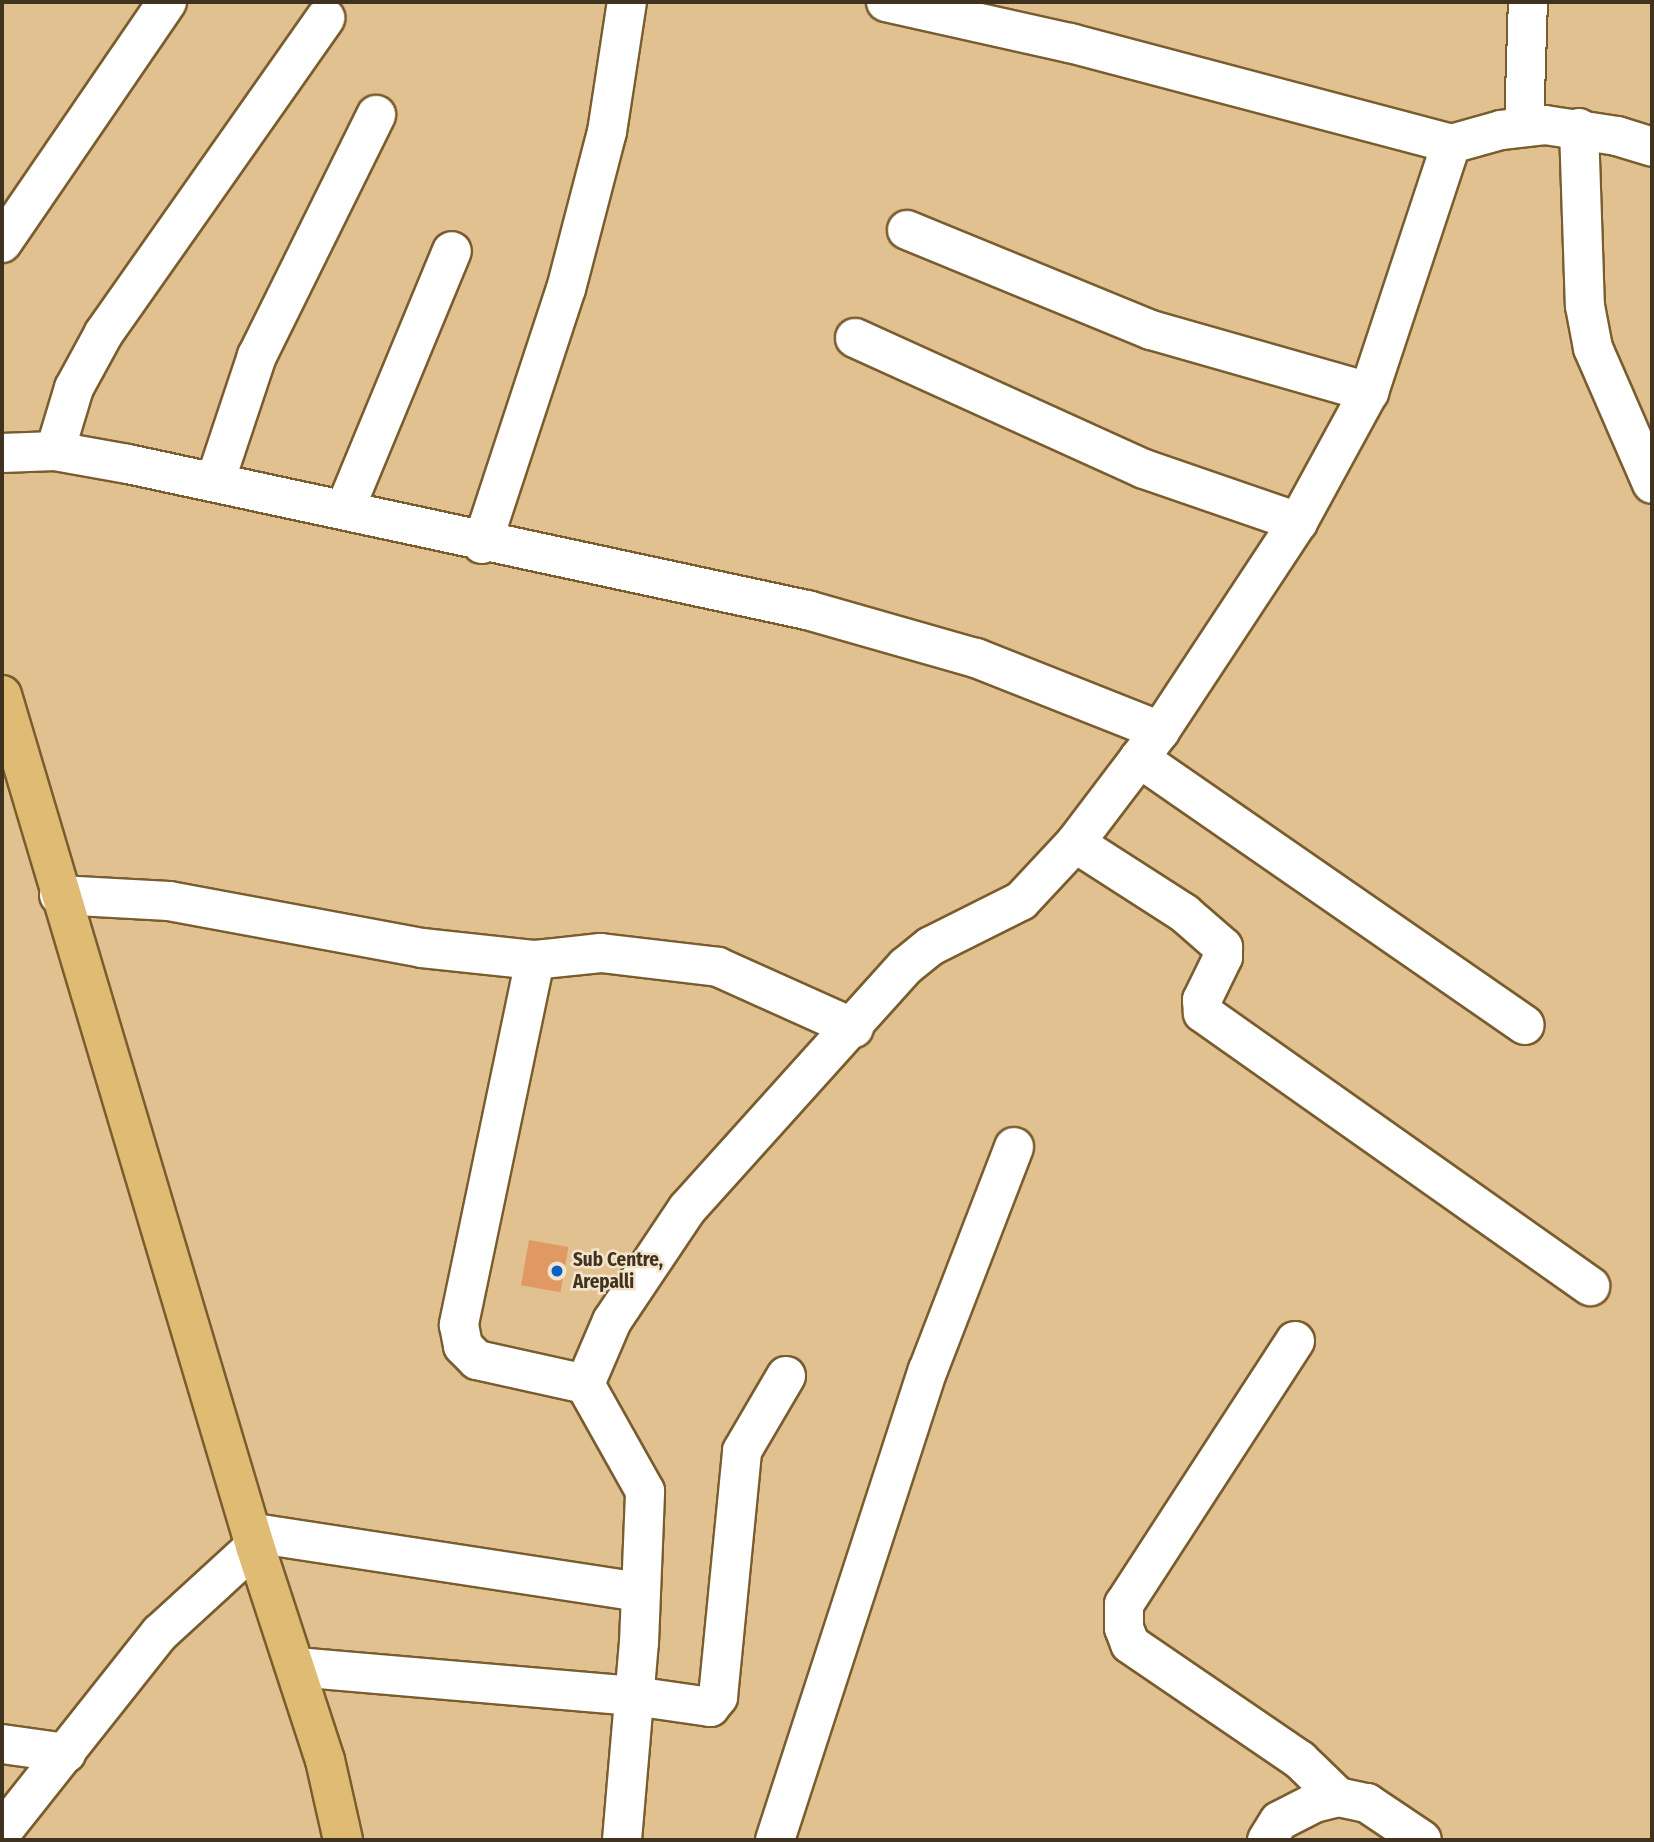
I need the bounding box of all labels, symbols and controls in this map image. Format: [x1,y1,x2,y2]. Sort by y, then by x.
place label: Sub Centre, Arepalli [573,1249,663,1293]
marker: Sub Centre, Arepalli [547,1261,567,1281]

